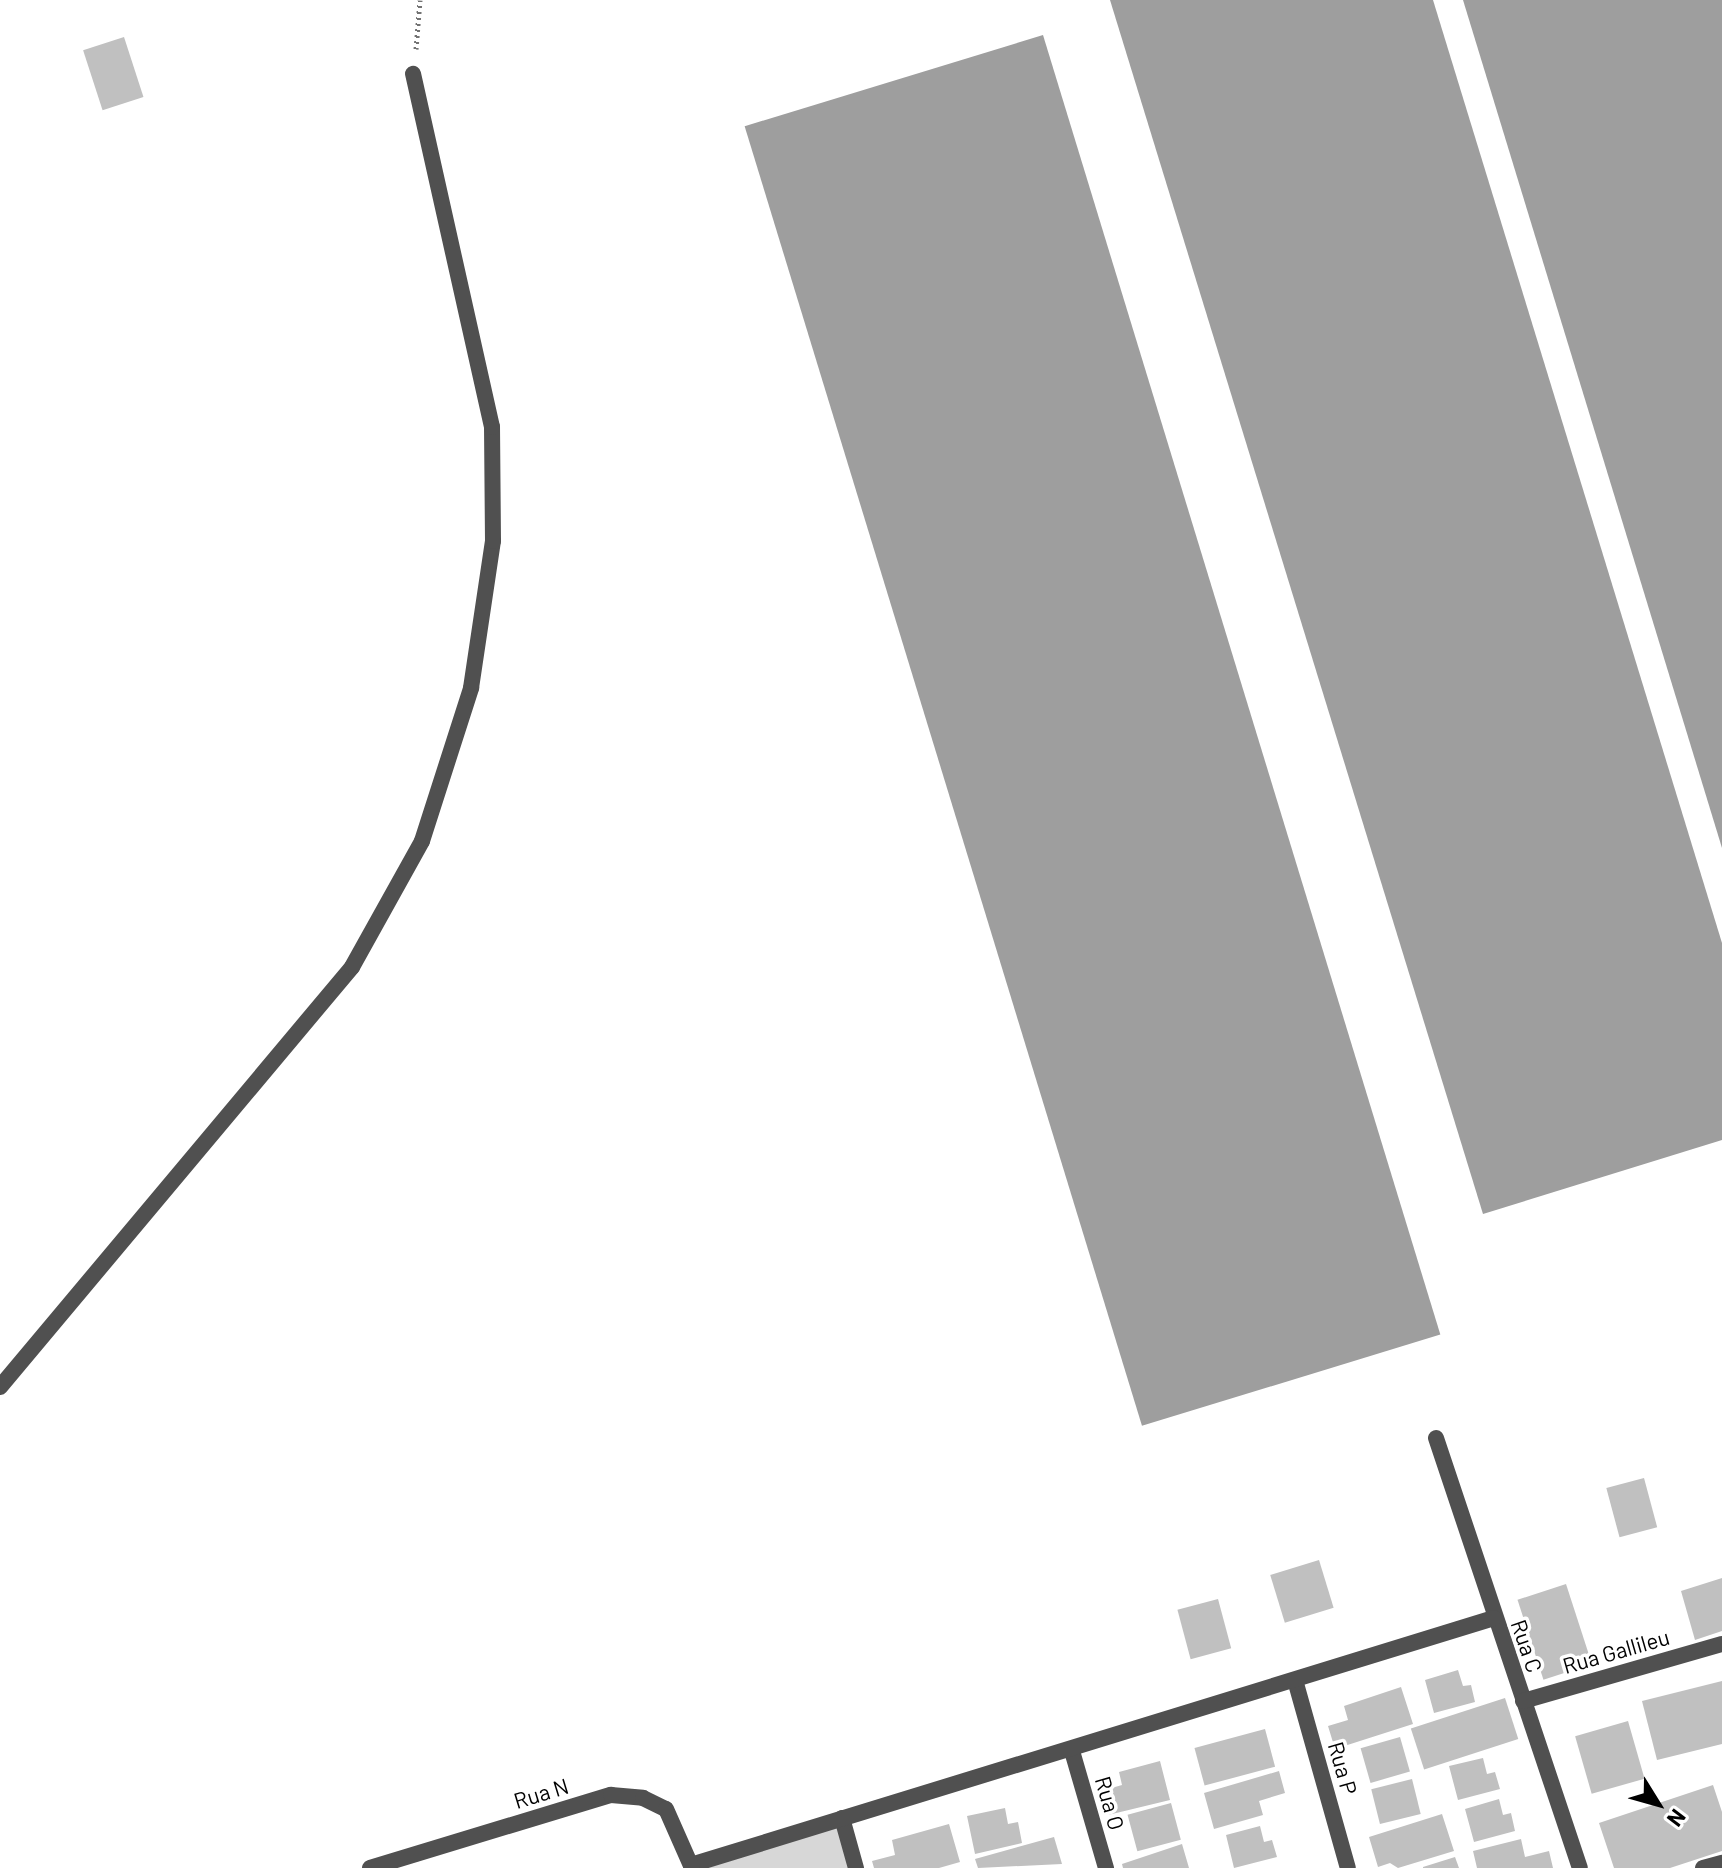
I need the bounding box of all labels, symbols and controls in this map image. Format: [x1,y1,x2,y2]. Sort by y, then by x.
street label: Rua C [1506,1616,1548,1676]
street label: Rua Gallileu [1560,1623,1672,1679]
street label: Rua P [1323,1738,1363,1798]
north arrow [1618,1764,1698,1844]
street label: Rua N [510,1772,572,1814]
street label: Rua O [1090,1773,1130,1833]
text: N [1662,1805,1692,1832]

